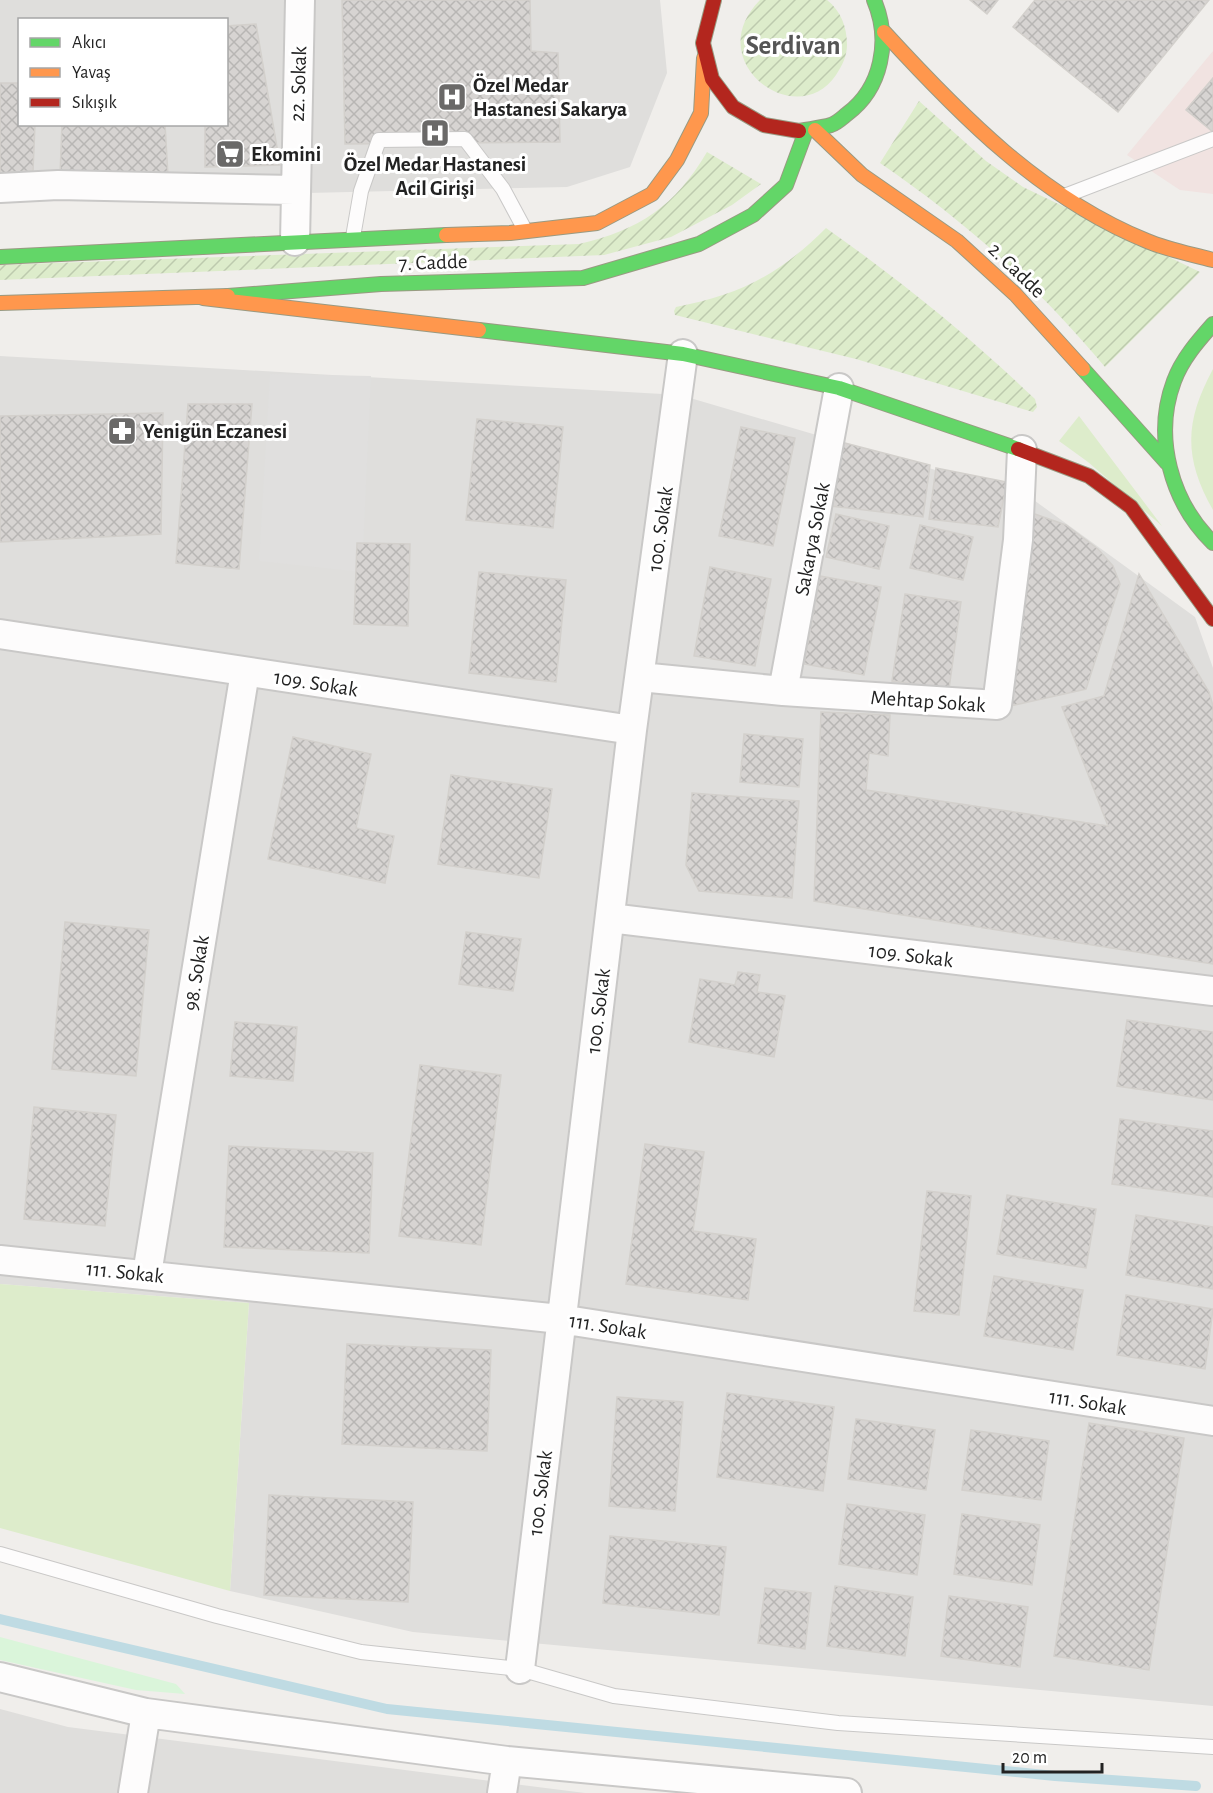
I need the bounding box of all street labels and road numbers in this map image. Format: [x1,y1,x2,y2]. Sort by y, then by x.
street label: 22. Sokak [287,45,310,122]
street label: 2. Cadde [984,239,1049,302]
street label: 7. Cadde [398,251,468,274]
street label: Sakarya Sokak [791,480,834,598]
street label: 100. Sokak [644,485,677,573]
street label: 109. Sokak [272,666,360,701]
street label: Mehtap Sokak [870,687,987,716]
street label: 98. Sokak [180,933,213,1012]
street label: 109. Sokak [868,940,955,971]
street label: 100. Sokak [583,967,614,1055]
street label: 111. Sokak [85,1258,165,1287]
street label: 111. Sokak [568,1310,649,1343]
street label: 111. Sokak [1048,1386,1129,1419]
street label: 100. Sokak [525,1449,556,1537]

